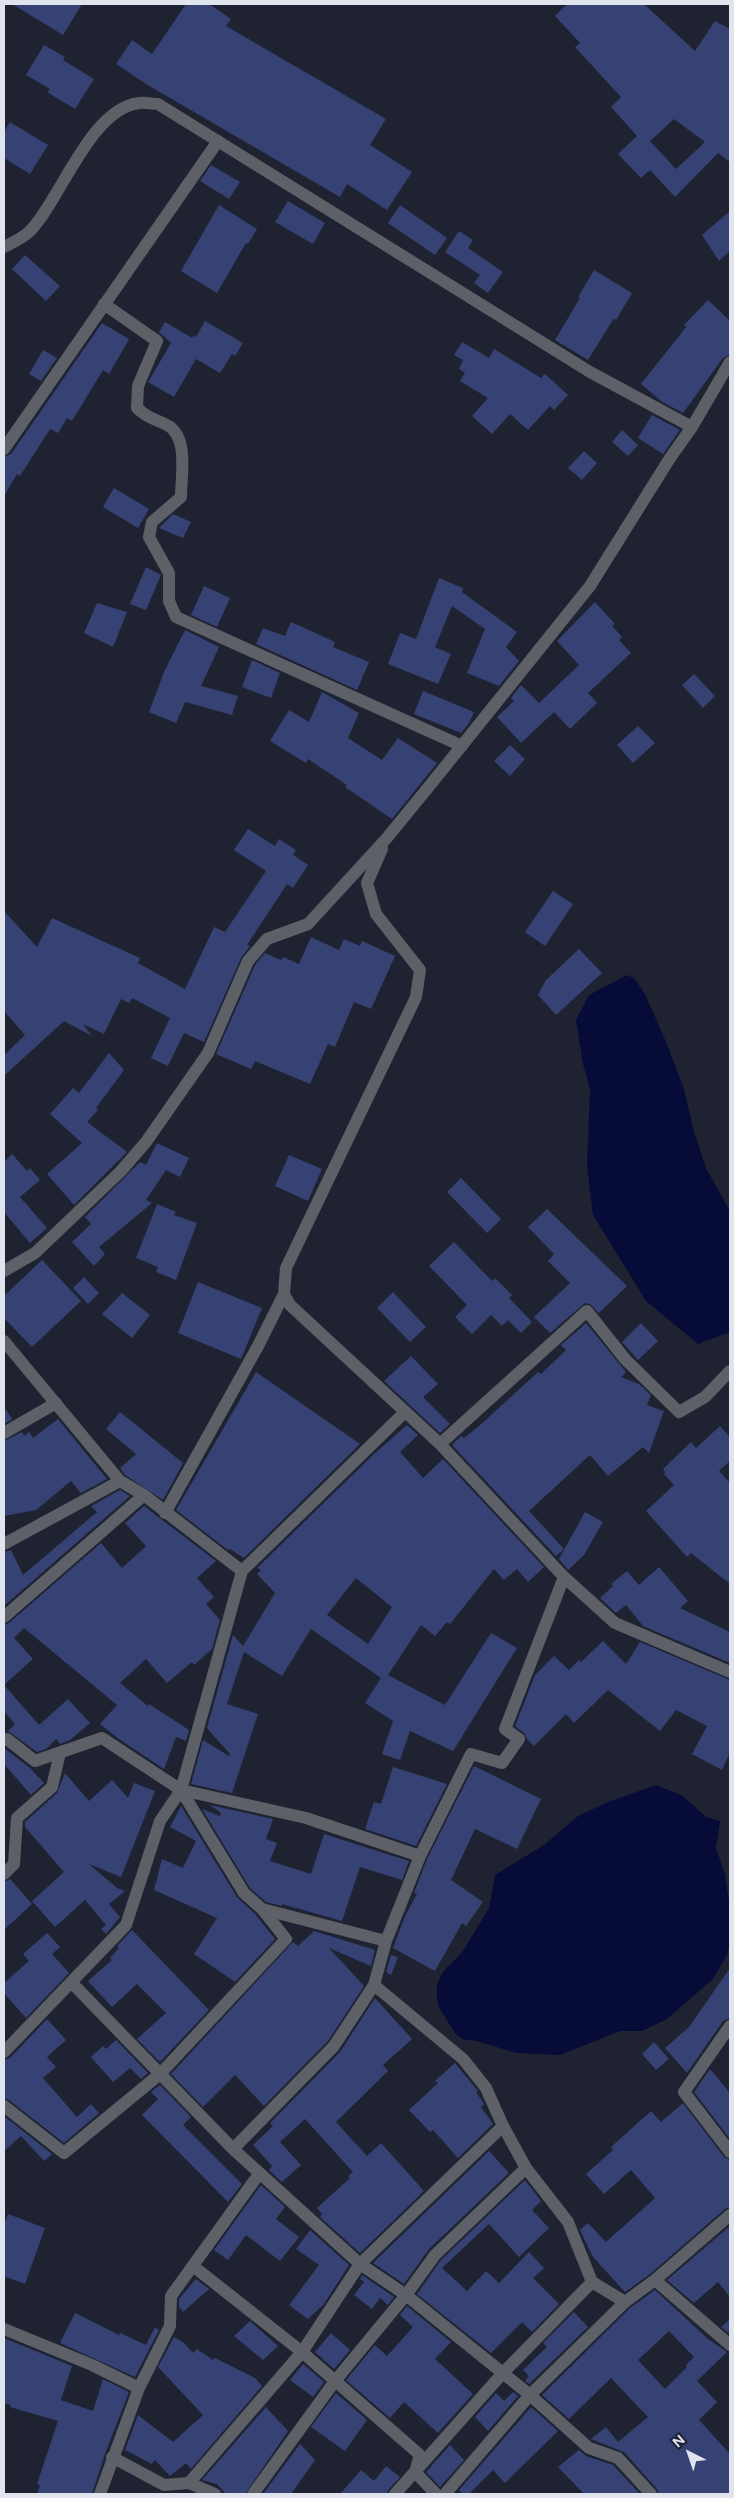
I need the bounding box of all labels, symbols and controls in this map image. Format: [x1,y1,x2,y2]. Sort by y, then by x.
north arrow [664,2428,714,2478]
text: N [669,2431,688,2451]

